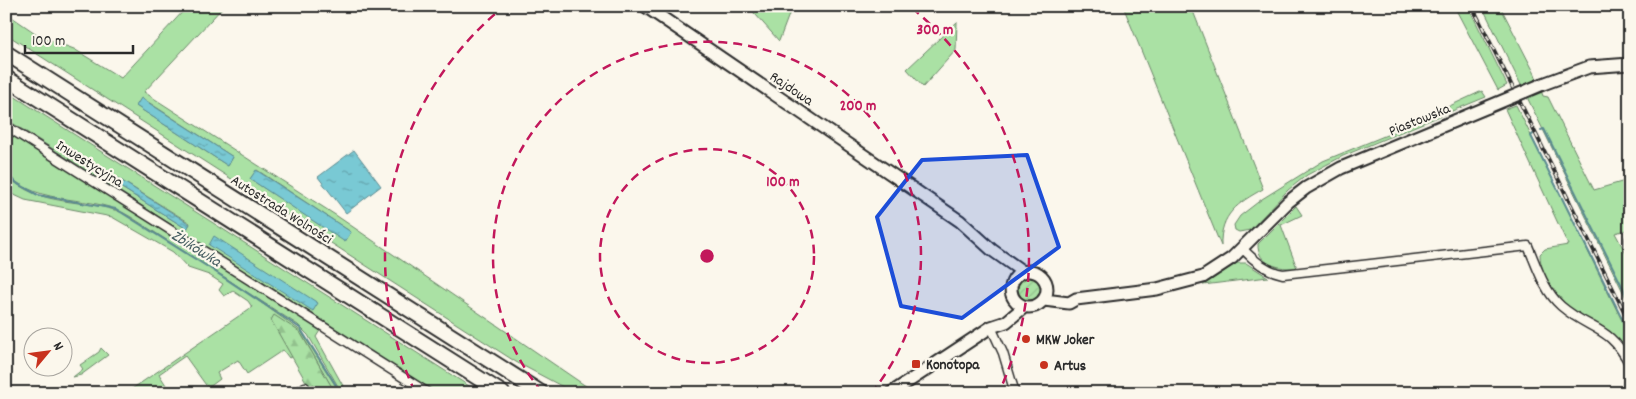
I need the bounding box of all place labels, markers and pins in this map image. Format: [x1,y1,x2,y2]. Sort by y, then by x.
centre of rings [698,247,716,265]
place label: MKW Joker [1036,330,1095,352]
marker: MKW Joker [1020,333,1032,345]
place label: Konotopa [926,355,980,377]
place label: Artus [1054,356,1086,378]
marker: Konotopa [910,358,922,370]
marker: Artus [1038,359,1050,371]

